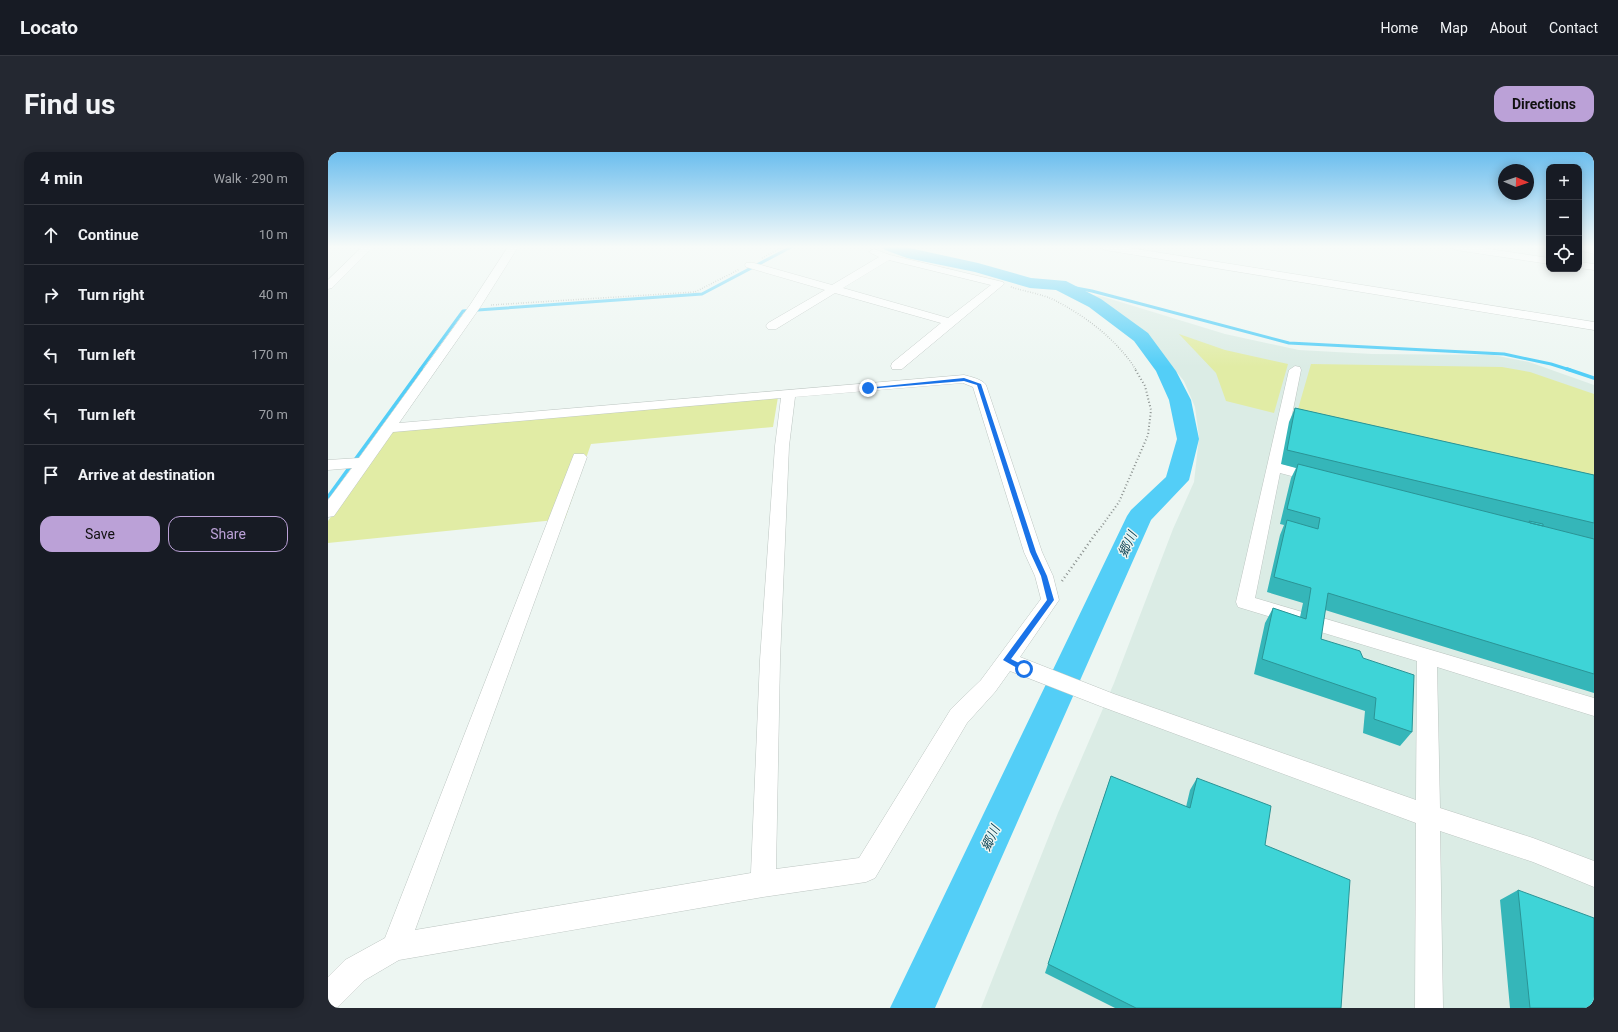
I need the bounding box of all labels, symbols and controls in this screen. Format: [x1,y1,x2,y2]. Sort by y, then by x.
text: Locato [20,16,78,39]
text: Home [1380,20,1418,36]
text: Map [1440,20,1468,36]
text: About [1490,20,1527,36]
text: Contact [1549,20,1598,36]
button: Directions [1494,86,1594,122]
text: Find us [24,88,115,121]
north arrow [1498,164,1534,200]
map controls [1546,164,1582,272]
button: + [1546,164,1582,200]
text: 4 min [40,168,83,188]
text: Walk · 290 m [213,171,288,186]
button: − [1546,200,1582,236]
icon: ahead [40,224,62,246]
text: Continue [78,226,139,244]
text: 10 m [259,227,288,242]
button: locate [1546,236,1582,272]
icon: right [40,284,62,306]
text: Turn right [78,286,144,304]
text: 40 m [259,287,288,302]
icon: left [40,344,62,366]
text: Turn left [78,346,135,364]
text: 170 m [251,347,288,362]
route end [859,379,877,397]
icon: left [40,404,62,426]
text: Turn left [78,406,135,424]
text: 70 m [259,407,288,422]
icon: arrive [40,464,62,486]
text: Arrive at destination [78,466,215,484]
button: Save [40,516,160,552]
button: Share [168,516,288,552]
water label: 郷川 [1115,527,1141,559]
route start [1015,660,1033,678]
water label: 郷川 [978,821,1004,853]

